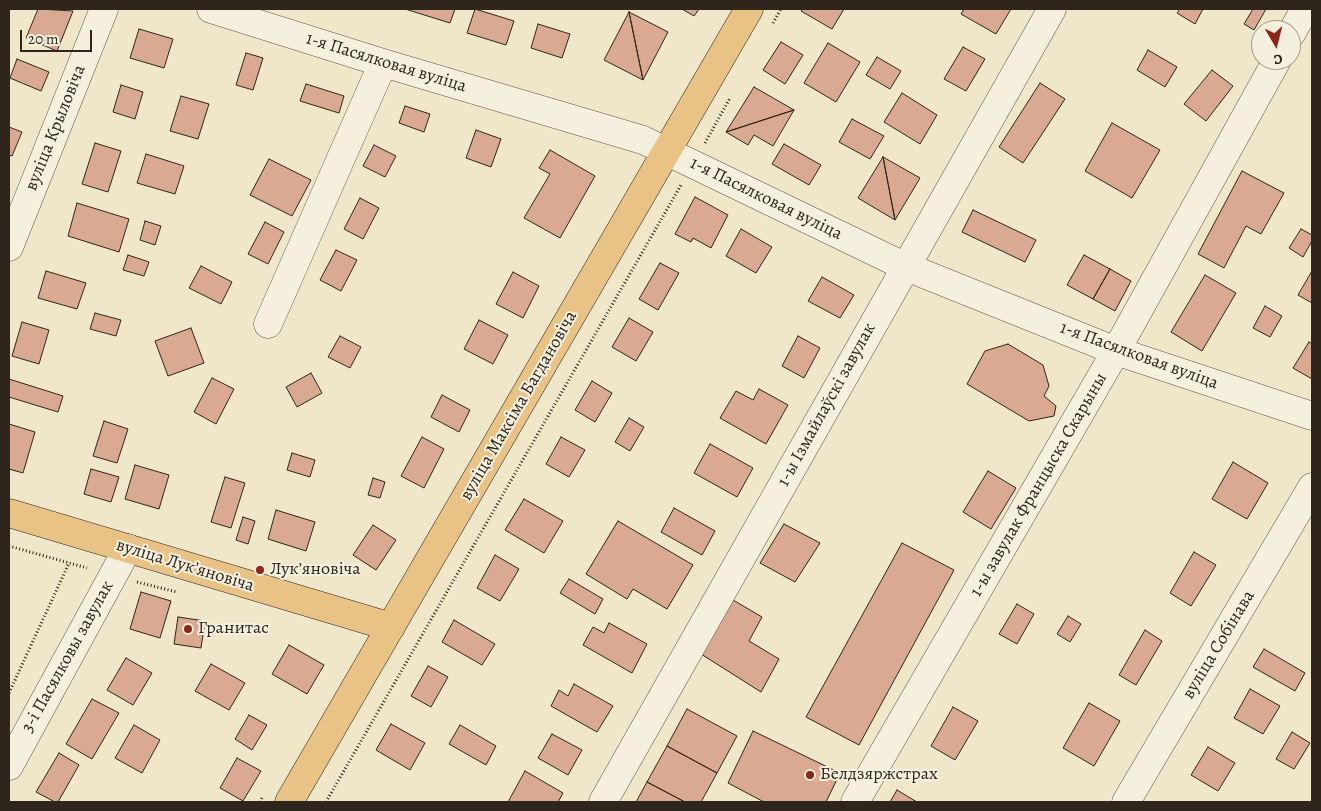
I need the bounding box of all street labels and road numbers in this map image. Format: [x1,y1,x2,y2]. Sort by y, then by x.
street label: 1-я Пасялковая вуліца [303,28,469,98]
street label: вуліца Крыловіча [21,62,91,194]
street label: 1-я Пасялковая вуліца [686,153,846,245]
street label: вуліца Максіма Багдановіча [456,307,582,505]
street label: 1-я Пасялковая вуліца [1057,317,1221,395]
street label: 1-ы Ізмайлаўскі завулак [773,319,881,491]
street label: 1-ы завулак Францыска Скарыны [966,369,1112,601]
street label: вуліца Лукʼяновіча [113,535,257,597]
street label: 3-і Пасялковы завулак [17,577,119,737]
street label: вуліца Собінава [1178,587,1260,703]

